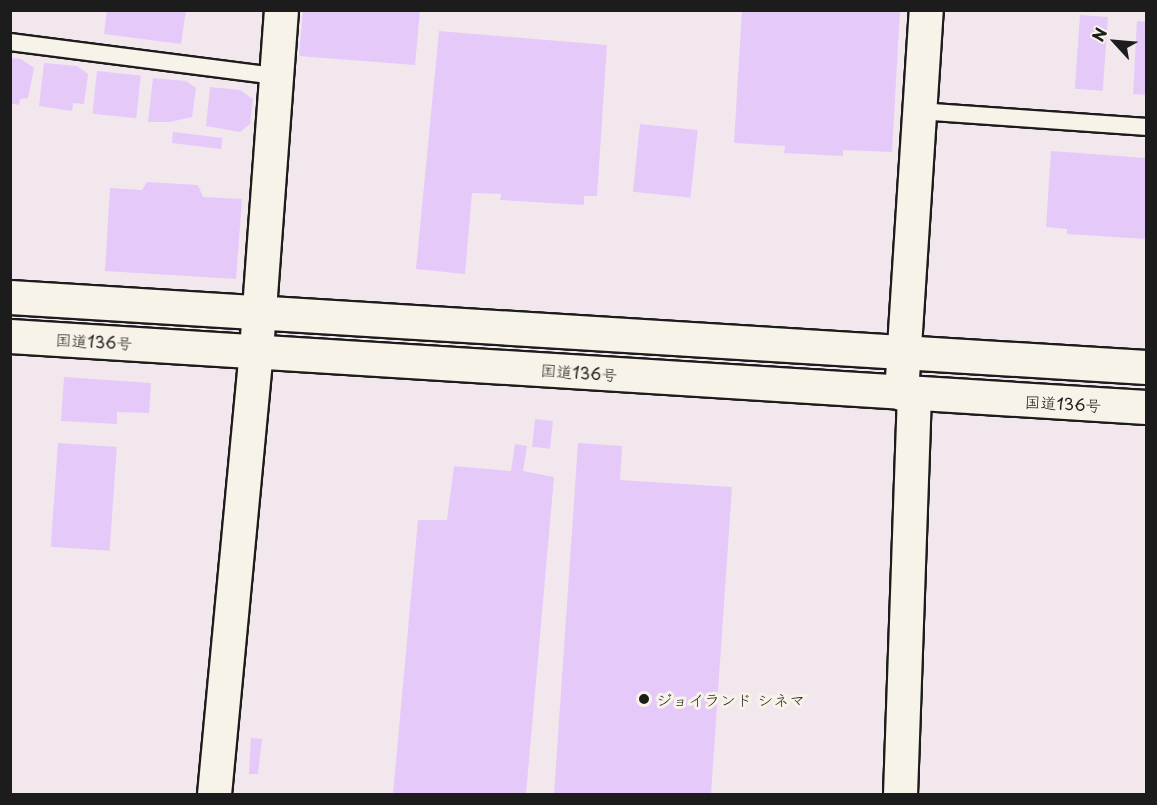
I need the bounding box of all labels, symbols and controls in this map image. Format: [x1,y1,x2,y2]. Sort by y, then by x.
north arrow [1085,12,1145,72]
text: N [1085,23,1112,45]
street label: 国道136号 [55,329,133,353]
street label: 国道136号 [540,360,618,384]
street label: 国道136号 [1024,391,1102,415]
place label: ジョイランド シネマ [656,689,805,709]
marker: ジョイランド シネマ [637,692,651,706]

